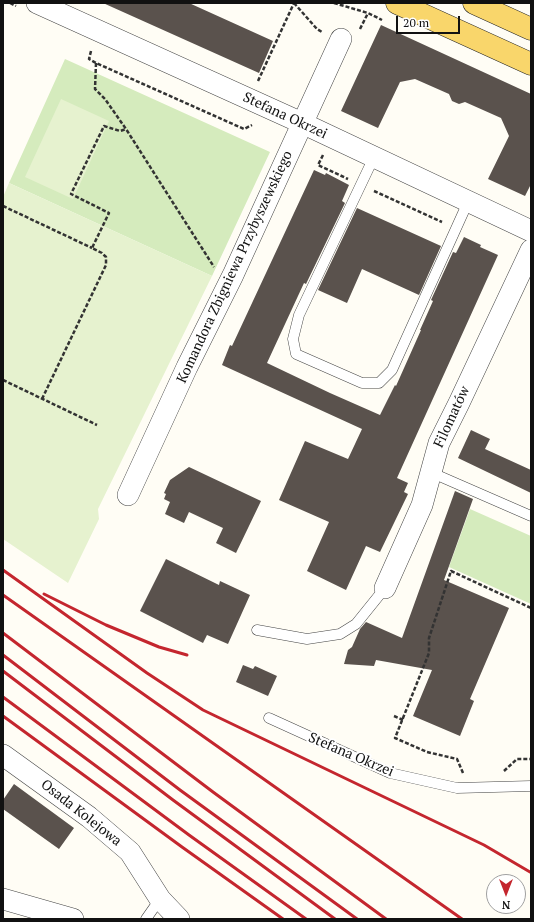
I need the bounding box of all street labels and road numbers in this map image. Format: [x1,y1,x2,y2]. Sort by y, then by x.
street label: Stefana Okrzei [240,89,330,143]
street label: Komandora Zbigniewa Przybyszewskiego [174,148,296,386]
street label: Filomatów [430,384,474,450]
street label: Stefana Okrzei [306,729,396,781]
street label: Osada Kolejowa [37,776,125,850]

